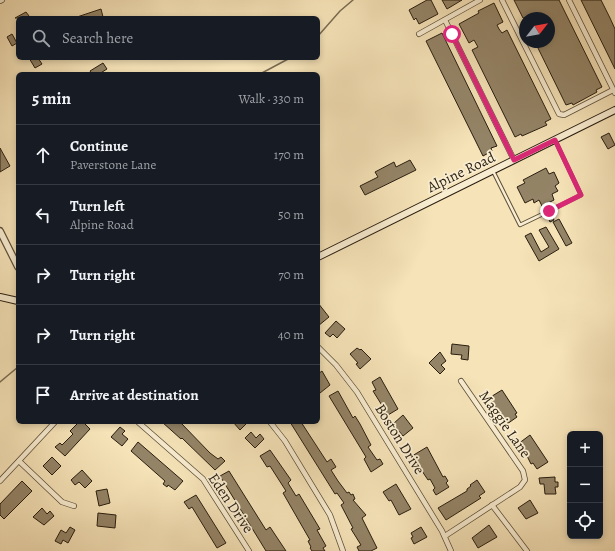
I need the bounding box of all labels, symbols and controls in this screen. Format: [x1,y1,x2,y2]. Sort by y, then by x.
north arrow [519,12,555,48]
search box [16,16,320,60]
route start [443,25,461,43]
icon: search [30,27,52,49]
text: Search here [62,28,133,48]
text: 5 min [32,87,71,110]
text: Walk · 330 m [238,90,304,107]
text: Continue [70,136,128,156]
icon: ahead [32,144,54,166]
text: 170 m [274,146,304,163]
street label: Alpine Road [423,147,499,198]
text: Paverstone Lane [70,156,156,173]
text: Turn left [70,196,125,216]
route end [540,202,558,220]
icon: left [32,204,54,226]
text: 50 m [278,206,304,223]
text: Alpine Road [70,216,134,233]
icon: right [32,264,54,286]
text: Turn right [70,265,135,285]
text: 70 m [278,266,304,283]
icon: right [32,324,54,346]
text: Turn right [70,325,135,345]
text: 40 m [278,326,304,343]
icon: arrive [32,384,54,406]
text: Arrive at destination [70,385,199,405]
street label: Maggie Lane [474,386,536,462]
street label: Boston Drive [370,400,430,478]
map controls [567,431,603,539]
button: + [567,431,603,467]
button: − [567,467,603,503]
street label: Eden Drive [204,469,258,537]
button: locate [567,503,603,539]

